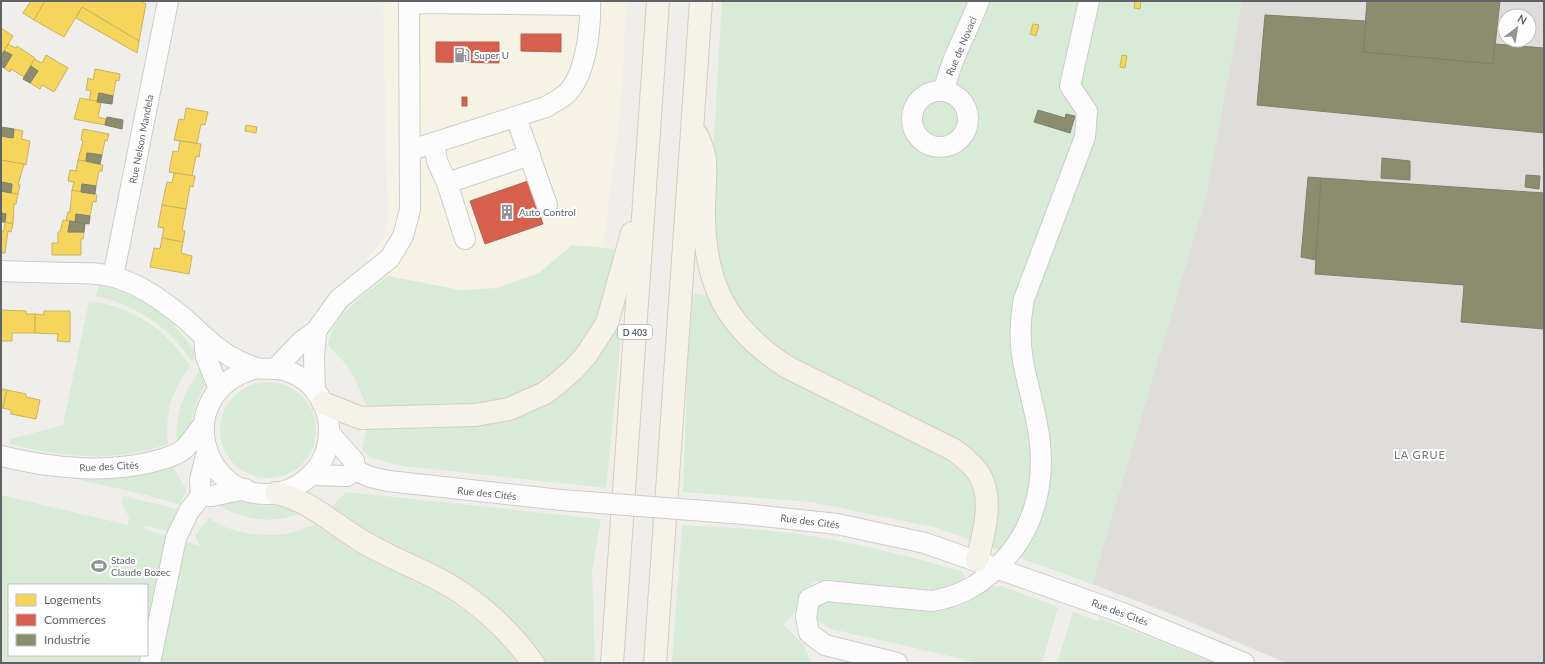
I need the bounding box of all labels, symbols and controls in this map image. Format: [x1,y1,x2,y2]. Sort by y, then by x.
north arrow [1497,8,1537,48]
text: N [1515,11,1529,27]
street label: Rue de Novaci [943,15,979,77]
fuel station icon: Super U [453,46,471,64]
place label: Super U [474,49,509,61]
street label: Rue Nelson Mandela [126,93,156,185]
building icon: Auto Control [498,203,516,221]
place label: Auto Control [519,206,576,218]
road number: D 403 [618,325,652,339]
district label: LA GRUE [1394,448,1446,461]
street label: Rue des Cités [79,458,139,474]
street label: Rue des Cités [457,484,517,502]
street label: Rue des Cités [780,511,840,531]
place label: Stade Claude Bozec [111,554,171,578]
sports icon: Stade Claude Bozec [90,557,108,575]
legend [8,584,148,656]
text: Logements [44,592,101,607]
street label: Rue des Cités [1090,596,1150,628]
text: Commerces [44,612,106,627]
text: Industrie [44,632,90,647]

